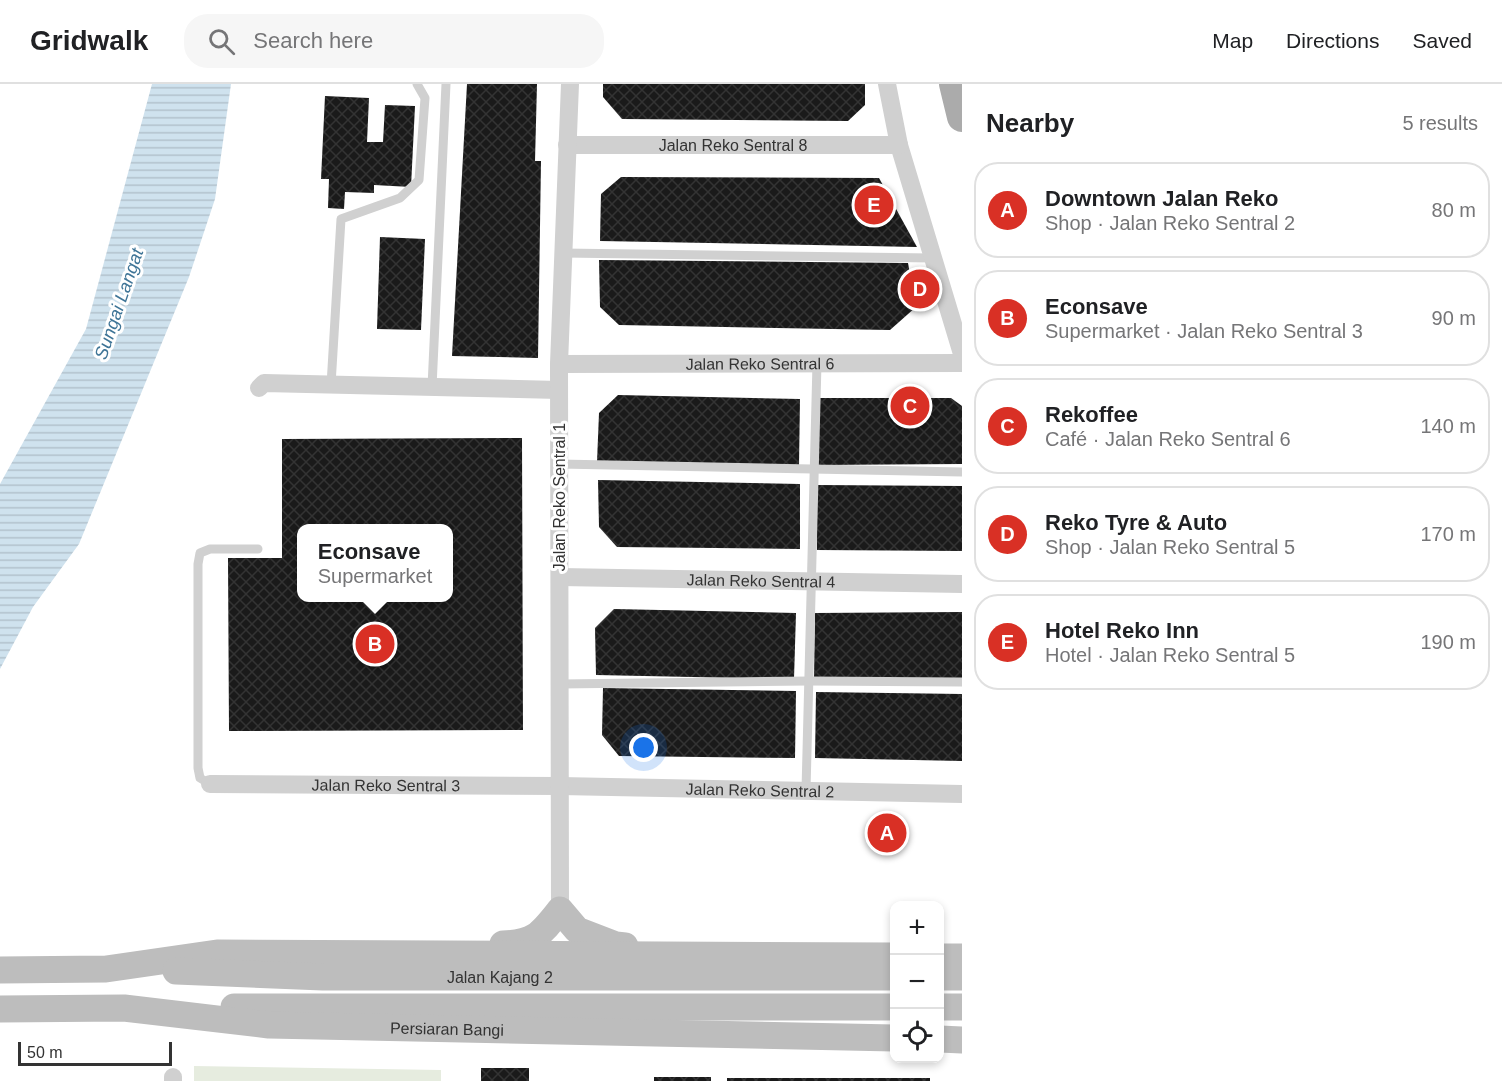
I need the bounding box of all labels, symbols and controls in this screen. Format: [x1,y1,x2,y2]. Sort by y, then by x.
search box [184,14,604,68]
text: Gridwalk [30,25,148,56]
icon: search [205,25,238,58]
text: Search here [253,28,373,53]
text: Map [1212,29,1253,52]
text: Directions [1286,29,1379,52]
text: Saved [1412,29,1472,52]
text: Nearby [986,108,1074,138]
text: 5 results [1402,112,1478,134]
street label: Jalan Reko Sentral 8 [659,137,807,154]
pin: E [854,182,894,228]
text: Downtown Jalan Reko [1045,186,1278,211]
text: A [1000,199,1015,221]
text: 80 m [1432,199,1476,221]
text: Shop · Jalan Reko Sentral 2 [1045,212,1295,234]
water label: Sungai Langat [91,245,148,362]
pin: D [900,266,940,312]
text: Econsave [1045,294,1148,319]
text: B [1000,307,1015,329]
text: 90 m [1432,307,1476,329]
text: Supermarket · Jalan Reko Sentral 3 [1045,320,1363,342]
street label: Jalan Reko Sentral 6 [686,355,834,372]
pin: C [890,384,930,428]
text: Rekoffee [1045,402,1138,427]
text: C [1000,415,1015,437]
text: 140 m [1420,415,1476,437]
street label: Jalan Reko Sentral 1 [551,423,568,571]
text: Café · Jalan Reko Sentral 6 [1045,428,1291,450]
text: Reko Tyre & Auto [1045,510,1227,535]
text: D [1000,523,1015,545]
text: 170 m [1420,523,1476,545]
popup [297,524,453,602]
text: Shop · Jalan Reko Sentral 5 [1045,536,1295,558]
text: Econsave [318,539,420,564]
text: Supermarket [318,565,432,587]
street label: Jalan Reko Sentral 4 [687,571,836,590]
text: Hotel Reko Inn [1045,618,1199,643]
pin: B [356,622,394,666]
text: E [1001,631,1014,653]
text: 190 m [1420,631,1476,653]
text: Hotel · Jalan Reko Sentral 5 [1045,644,1295,666]
your location [629,733,658,762]
street label: Jalan Reko Sentral 3 [312,776,460,794]
street label: Jalan Reko Sentral 2 [685,780,835,800]
pin: A [868,810,906,855]
map controls [890,901,944,1063]
button: + [890,901,944,955]
button: − [890,955,944,1009]
street label: Jalan Kajang 2 [447,969,553,986]
button: locate [890,1009,944,1063]
street label: Persiaran Bangi [390,1019,504,1038]
scale bar [18,1039,172,1066]
text: 50 m [27,1044,63,1061]

